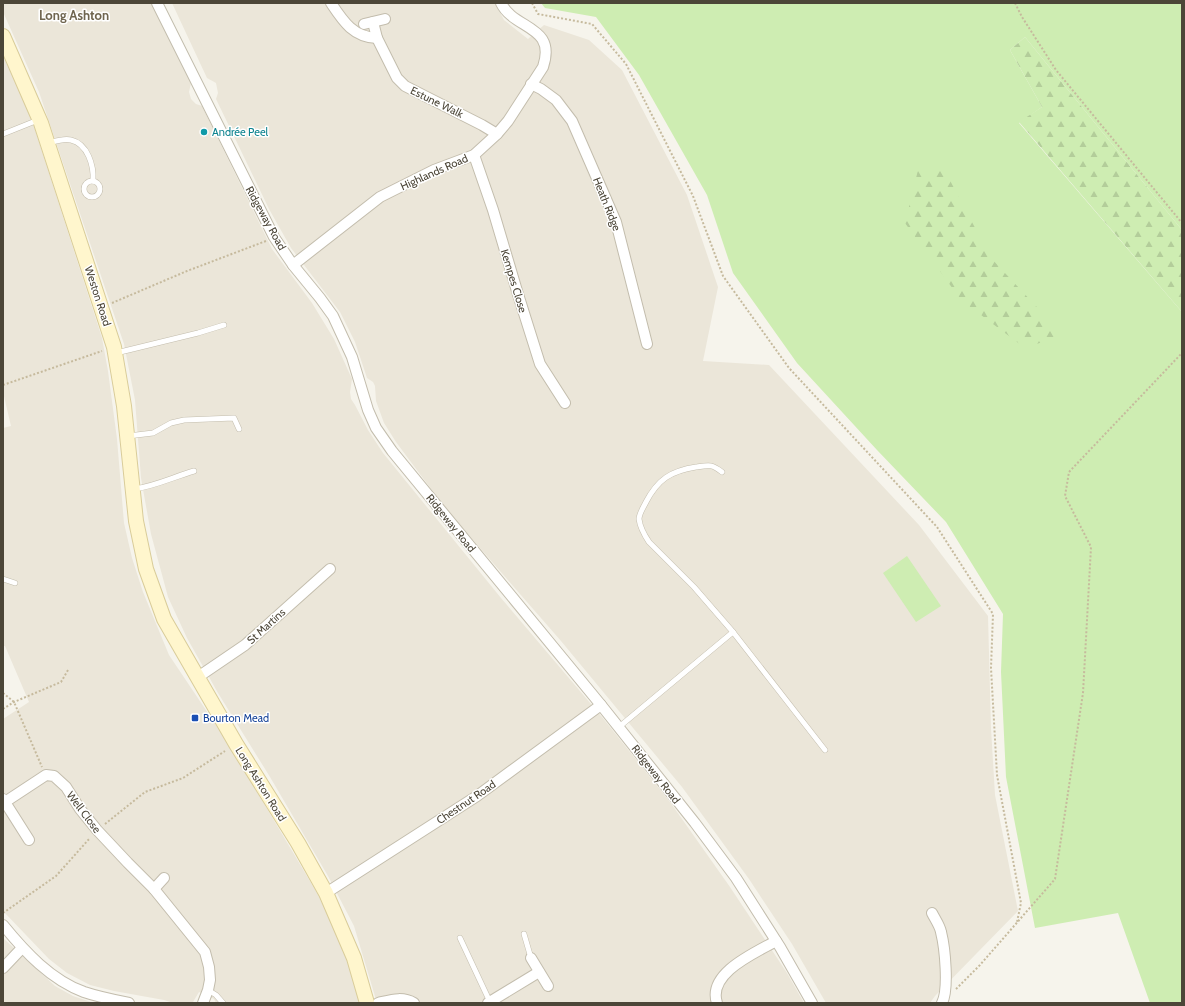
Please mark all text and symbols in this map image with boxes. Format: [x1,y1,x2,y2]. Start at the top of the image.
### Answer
district label: Long Ashton [39,7,109,23]
street label: Estune Walk [408,83,466,121]
place label: Andrée Peel [212,125,269,139]
marker: Andrée Peel [199,127,209,137]
street label: Highlands Road [398,151,470,193]
street label: Heath Ridge [590,175,624,233]
street label: Ridgeway Road [243,184,289,252]
street label: Kempes Close [498,248,530,315]
street label: Weston Road [82,264,114,328]
street label: Ridgeway Road [423,491,479,555]
street label: St Martins [244,605,288,647]
place label: Bourton Mead [203,711,269,725]
marker: Bourton Mead [190,713,200,723]
street label: Ridgeway Road [629,742,683,806]
street label: Long Ashton Road [233,744,289,824]
street label: Chestnut Road [434,777,498,827]
street label: Well Close [64,788,105,836]

